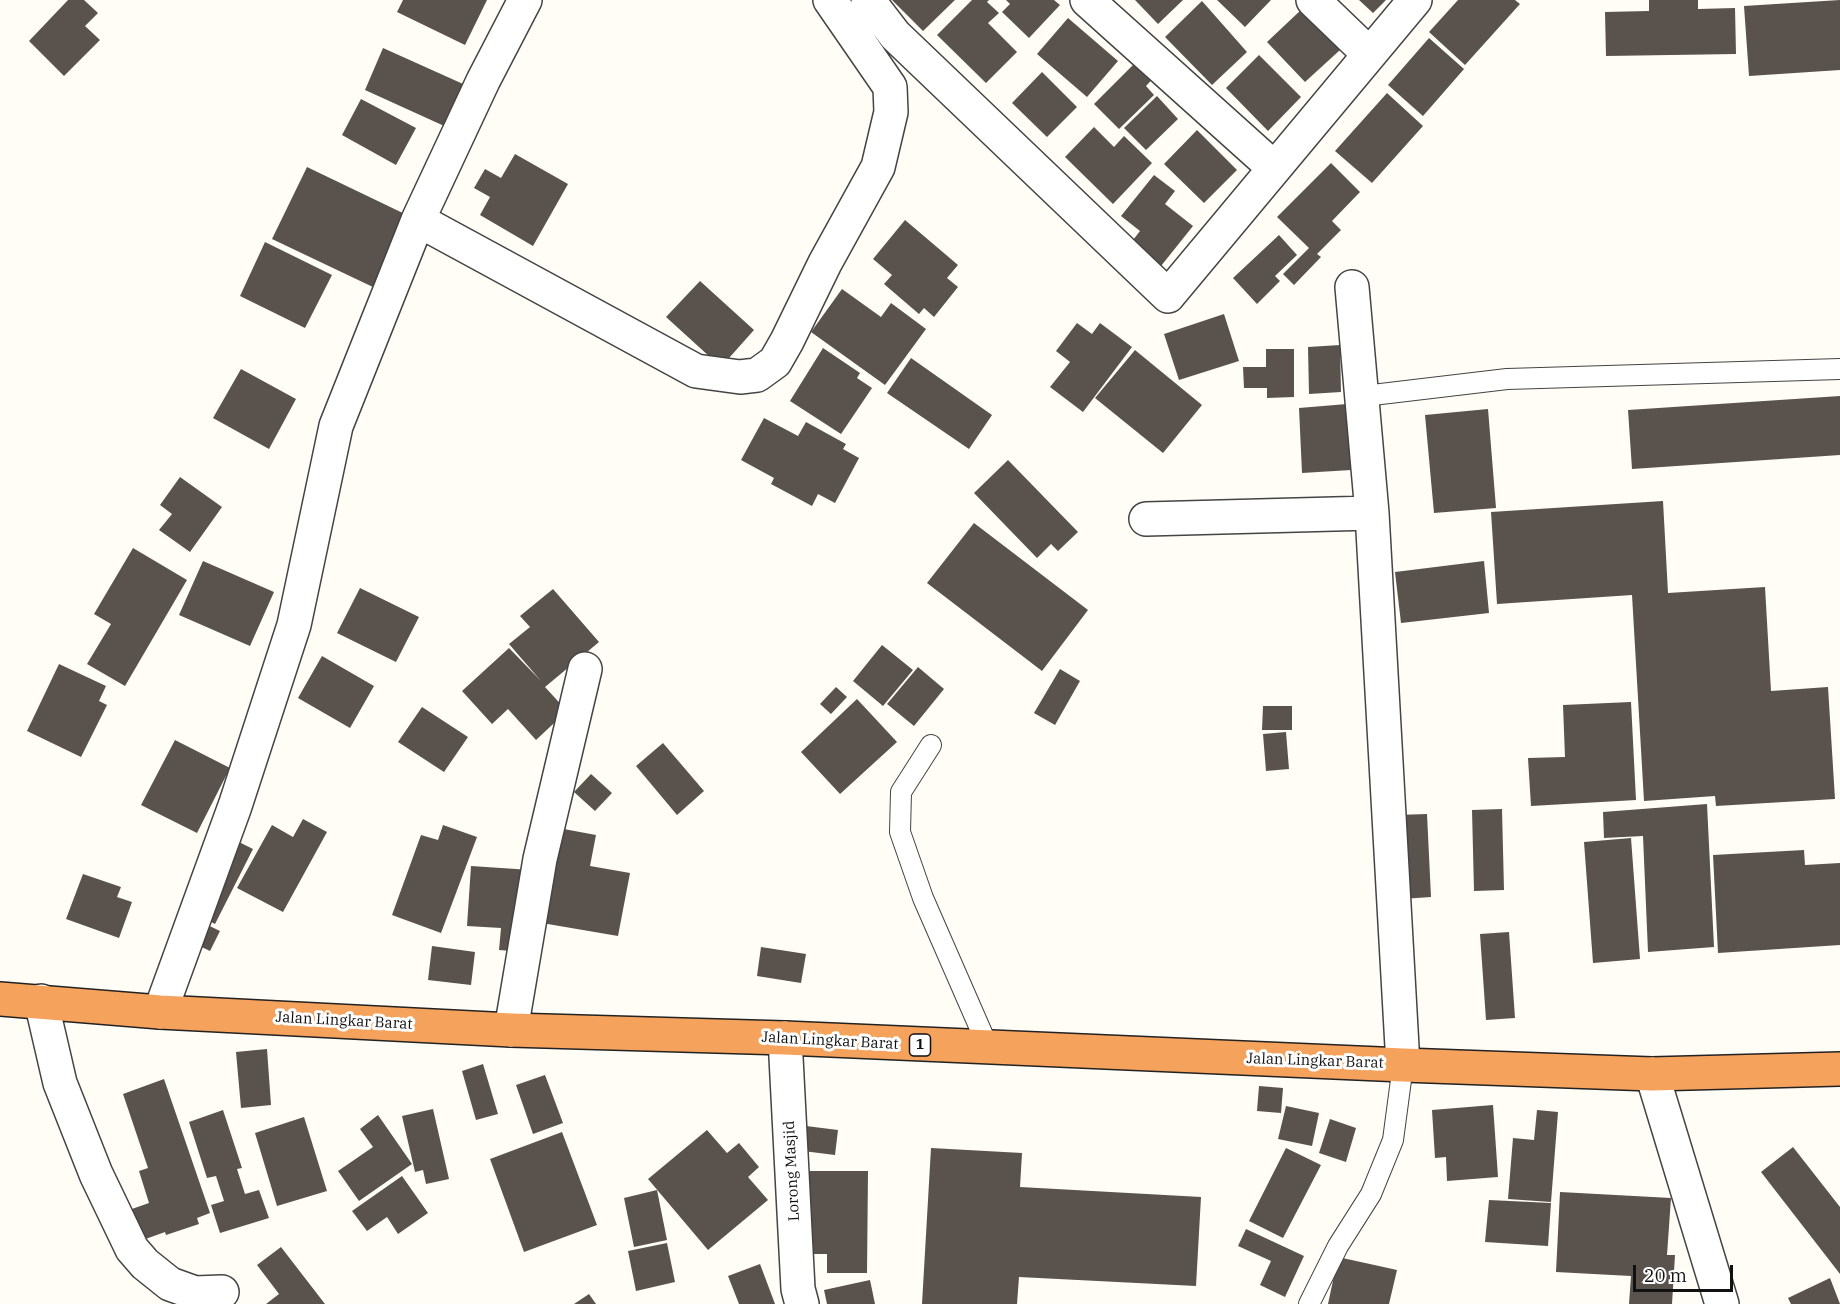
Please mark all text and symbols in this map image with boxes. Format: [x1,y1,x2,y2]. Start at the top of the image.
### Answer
street label: Jalan Lingkar Barat [275,1008,413,1034]
street label: Jalan Lingkar Barat [761,1028,899,1054]
road number: 1 [910,1034,930,1056]
street label: Jalan Lingkar Barat [1246,1050,1384,1072]
street label: Lorong Masjid [780,1120,804,1222]
scale bar [1636,1253,1736,1291]
text: 20 m [1644,1264,1687,1287]

